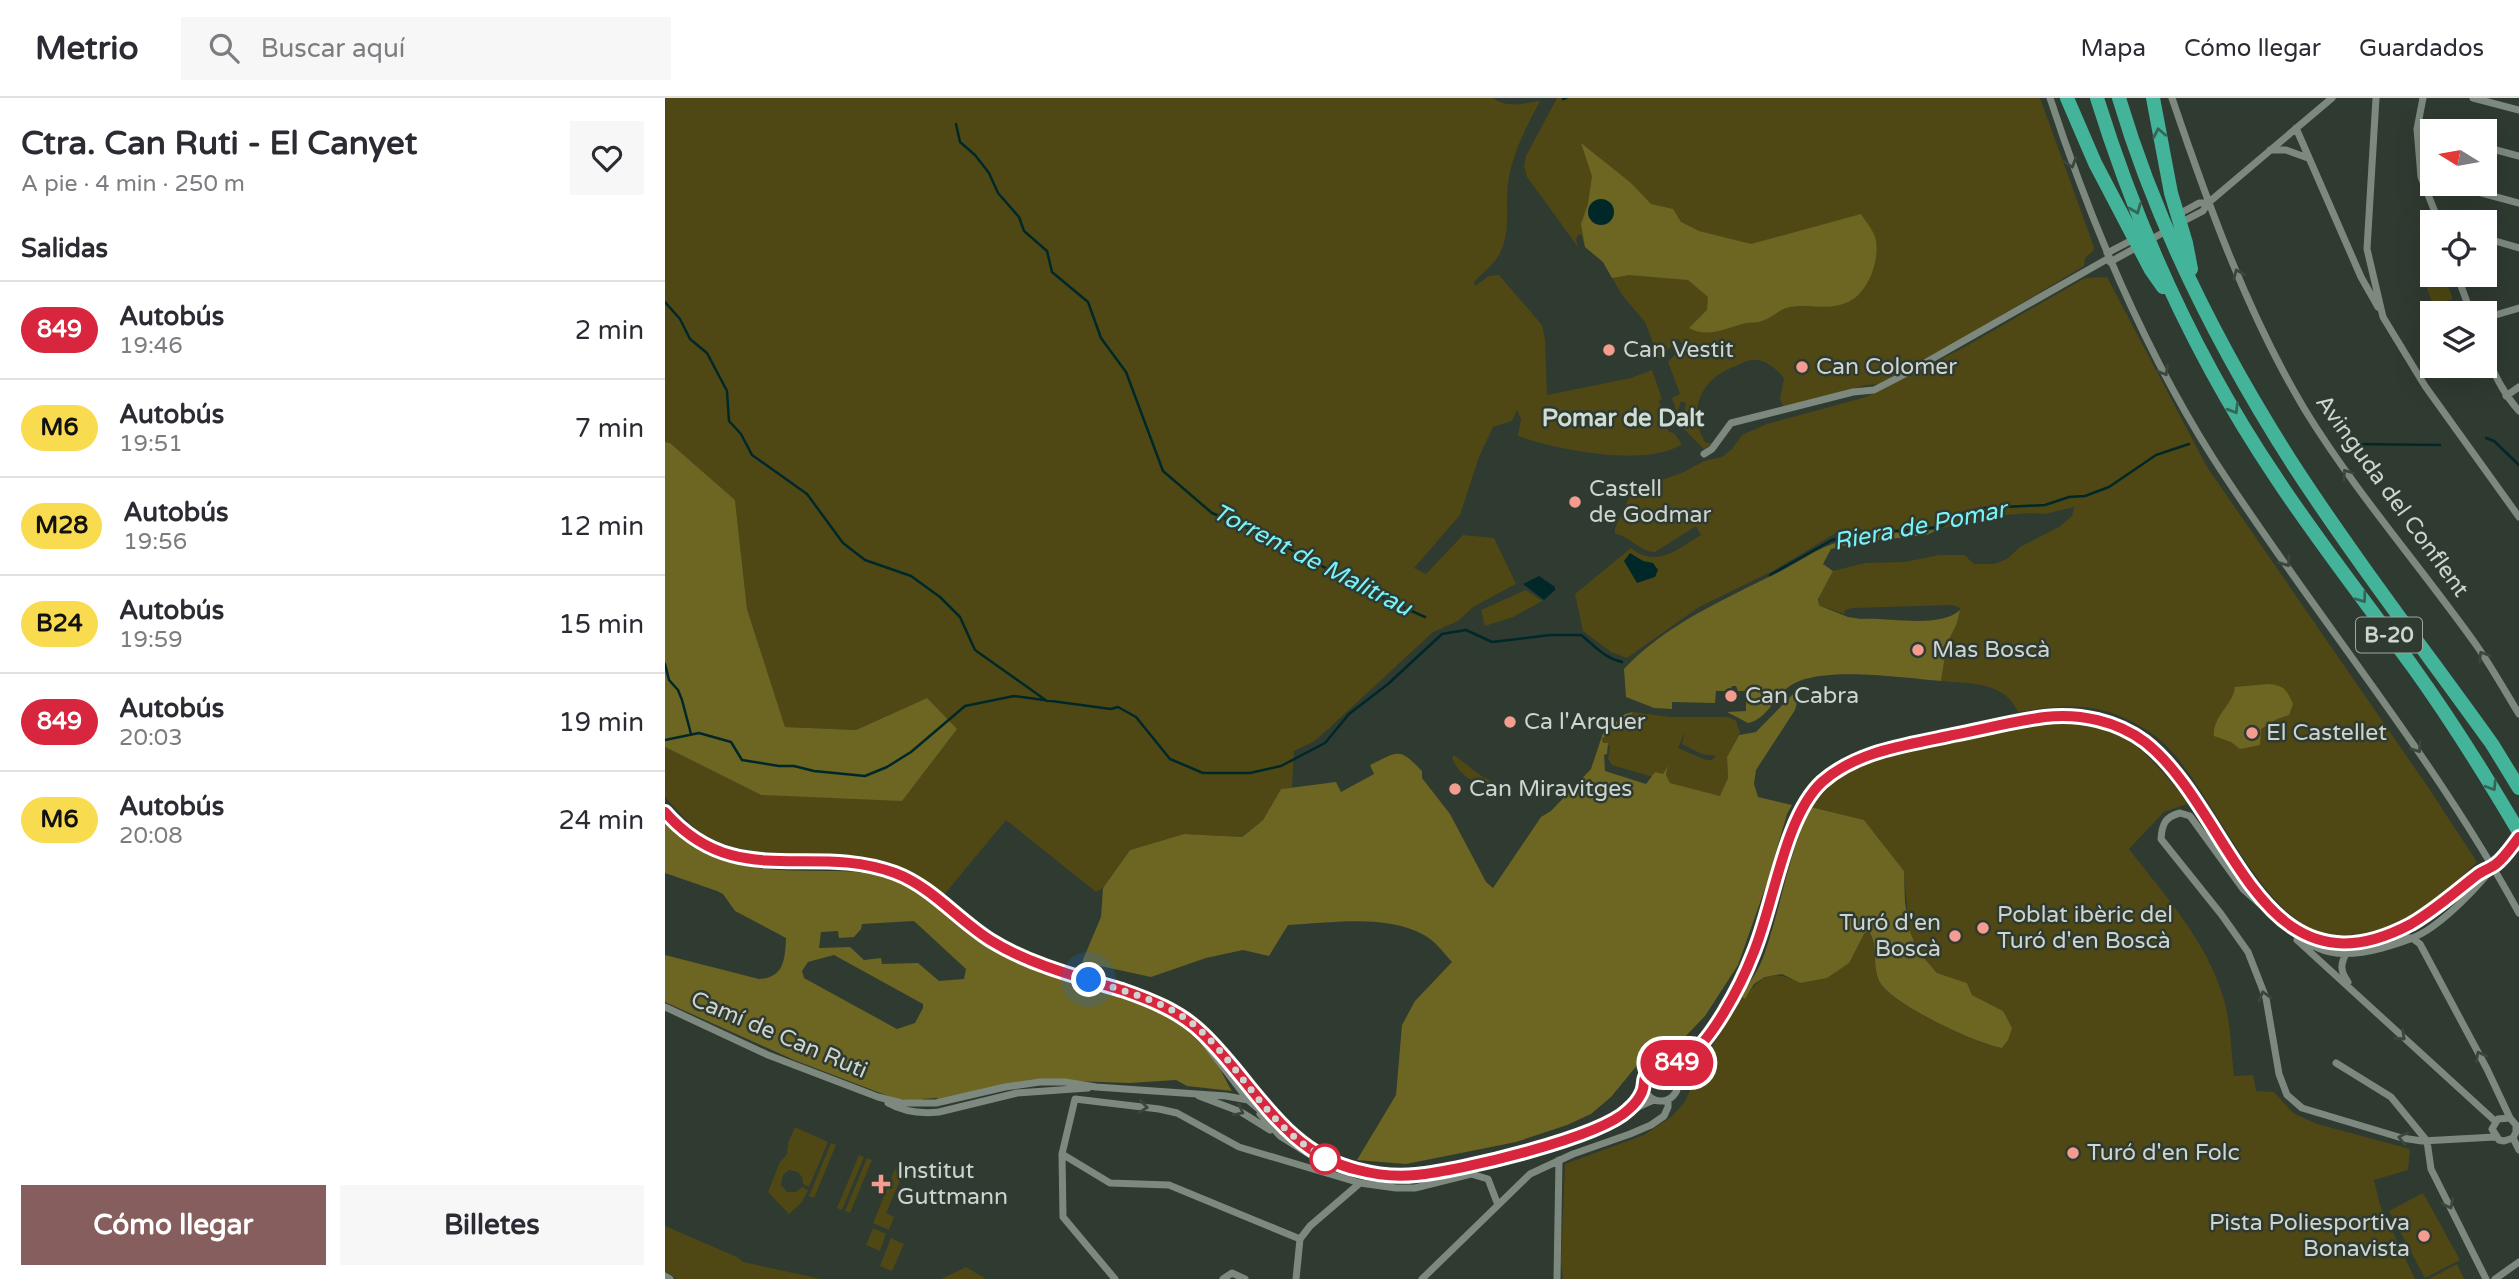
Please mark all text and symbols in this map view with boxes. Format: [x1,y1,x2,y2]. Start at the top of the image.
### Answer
search box [181,17,671,80]
text: Metrio [35,29,139,68]
icon: search [205,29,243,67]
text: Buscar aquí [261,33,405,64]
text: Mapa [2081,34,2146,63]
text: Cómo llegar [2184,34,2321,63]
text: Guardados [2359,34,2484,63]
north arrow [2420,119,2497,196]
map controls [2420,119,2497,378]
button: heart [570,121,644,195]
text: Ctra. Can Ruti - El Canyet [21,124,417,163]
one-way arrow [2153,127,2168,139]
one-way arrow [2063,156,2077,169]
text: A pie · 4 min · 250 m [21,170,245,198]
one-way arrow [2127,202,2141,214]
button: locate [2420,210,2497,287]
text: Salidas [21,233,108,264]
one-way arrow [2233,269,2247,281]
text: Autobús [119,301,224,332]
button: layers [2420,301,2497,378]
text: 849 [37,315,82,344]
text: 2 min [575,315,644,346]
text: 19:46 [119,332,183,360]
place label: Can Vestit [1623,336,1734,364]
marker: Can Vestit [1601,342,1617,358]
place label: Can Colomer [1816,353,1957,381]
marker: Can Colomer [1794,359,1810,375]
one-way arrow [2156,363,2169,376]
street label: Avinguda del Conflent [2309,390,2475,603]
text: Autobús [119,399,224,430]
one-way arrow [2225,402,2238,415]
district label: Pomar de Dalt [1542,404,1705,433]
text: M6 [40,413,79,442]
text: 7 min [575,413,644,444]
text: 19:51 [119,430,183,458]
one-way arrow [2343,469,2355,482]
place label: Castell de Godmar [1589,475,1711,529]
marker: Castell de Godmar [1567,494,1583,510]
water label: Riera de Pomar [1831,494,2012,557]
text: Autobús [123,497,228,528]
water label: Torrent de Malitrau [1208,497,1417,623]
text: M28 [35,511,88,540]
text: 12 min [558,511,644,542]
text: 19:56 [123,528,187,556]
one-way arrow [2278,554,2290,567]
one-way arrow [2354,591,2367,603]
text: Autobús [119,595,224,626]
text: B24 [36,609,83,638]
text: 15 min [558,609,644,640]
road number: B-20 [2356,618,2422,652]
text: 19:59 [119,626,183,654]
place label: Mas Boscà [1932,636,2050,664]
marker: Mas Boscà [1910,642,1926,658]
one-way arrow [2479,651,2492,664]
place label: Can Cabra [1745,682,1859,710]
marker: Can Cabra [1723,688,1739,704]
text: Autobús [119,693,224,724]
text: 849 [37,707,82,736]
text: 19 min [558,707,644,738]
place label: Ca l'Arquer [1524,708,1646,736]
marker: Ca l'Arquer [1502,714,1518,730]
place label: El Castellet [2266,719,2387,747]
text: 20:03 [119,724,183,752]
marker: El Castellet [2244,725,2260,741]
one-way arrow [2409,740,2421,753]
place label: Can Miravitges [1469,775,1632,803]
one-way arrow [2483,778,2496,791]
marker: Can Miravitges [1447,781,1463,797]
text: Autobús [119,791,224,822]
text: M6 [40,805,79,834]
text: 24 min [558,805,644,836]
text: 20:08 [119,822,183,850]
place label: Poblat ibèric del Turó d'en Boscà [1997,901,2173,955]
place label: Turó d'en Boscà [1839,909,1941,963]
marker: Poblat ibèric del Turó d'en Boscà [1975,920,1991,936]
marker: Turó d'en Boscà [1947,928,1963,944]
your location [1071,962,1106,997]
street label: Camí de Can Ruti [687,985,871,1085]
one-way arrow [2257,990,2272,1002]
one-way arrow [2393,1027,2406,1040]
line badge: 849 [1637,1040,1717,1086]
text: 849 [1654,1048,1700,1077]
one-way arrow [2475,1051,2489,1064]
one-way arrow [1137,1099,1149,1114]
one-way arrow [1232,1103,1244,1117]
one-way arrow [2397,1131,2409,1146]
place label: Turó d'en Folc [2087,1139,2240,1167]
unlabelled marker [1310,1144,1340,1174]
marker: Turó d'en Folc [2065,1145,2081,1161]
place label: Institut Guttmann [897,1157,1008,1211]
marker: Institut Guttmann [871,1174,891,1194]
button: Cómo llegar [21,1185,326,1265]
button: Billetes [340,1185,644,1265]
one-way arrow [2440,1197,2454,1209]
place label: Pista Poliesportiva Bonavista [2209,1209,2410,1263]
marker: Pista Poliesportiva Bonavista [2416,1228,2432,1244]

